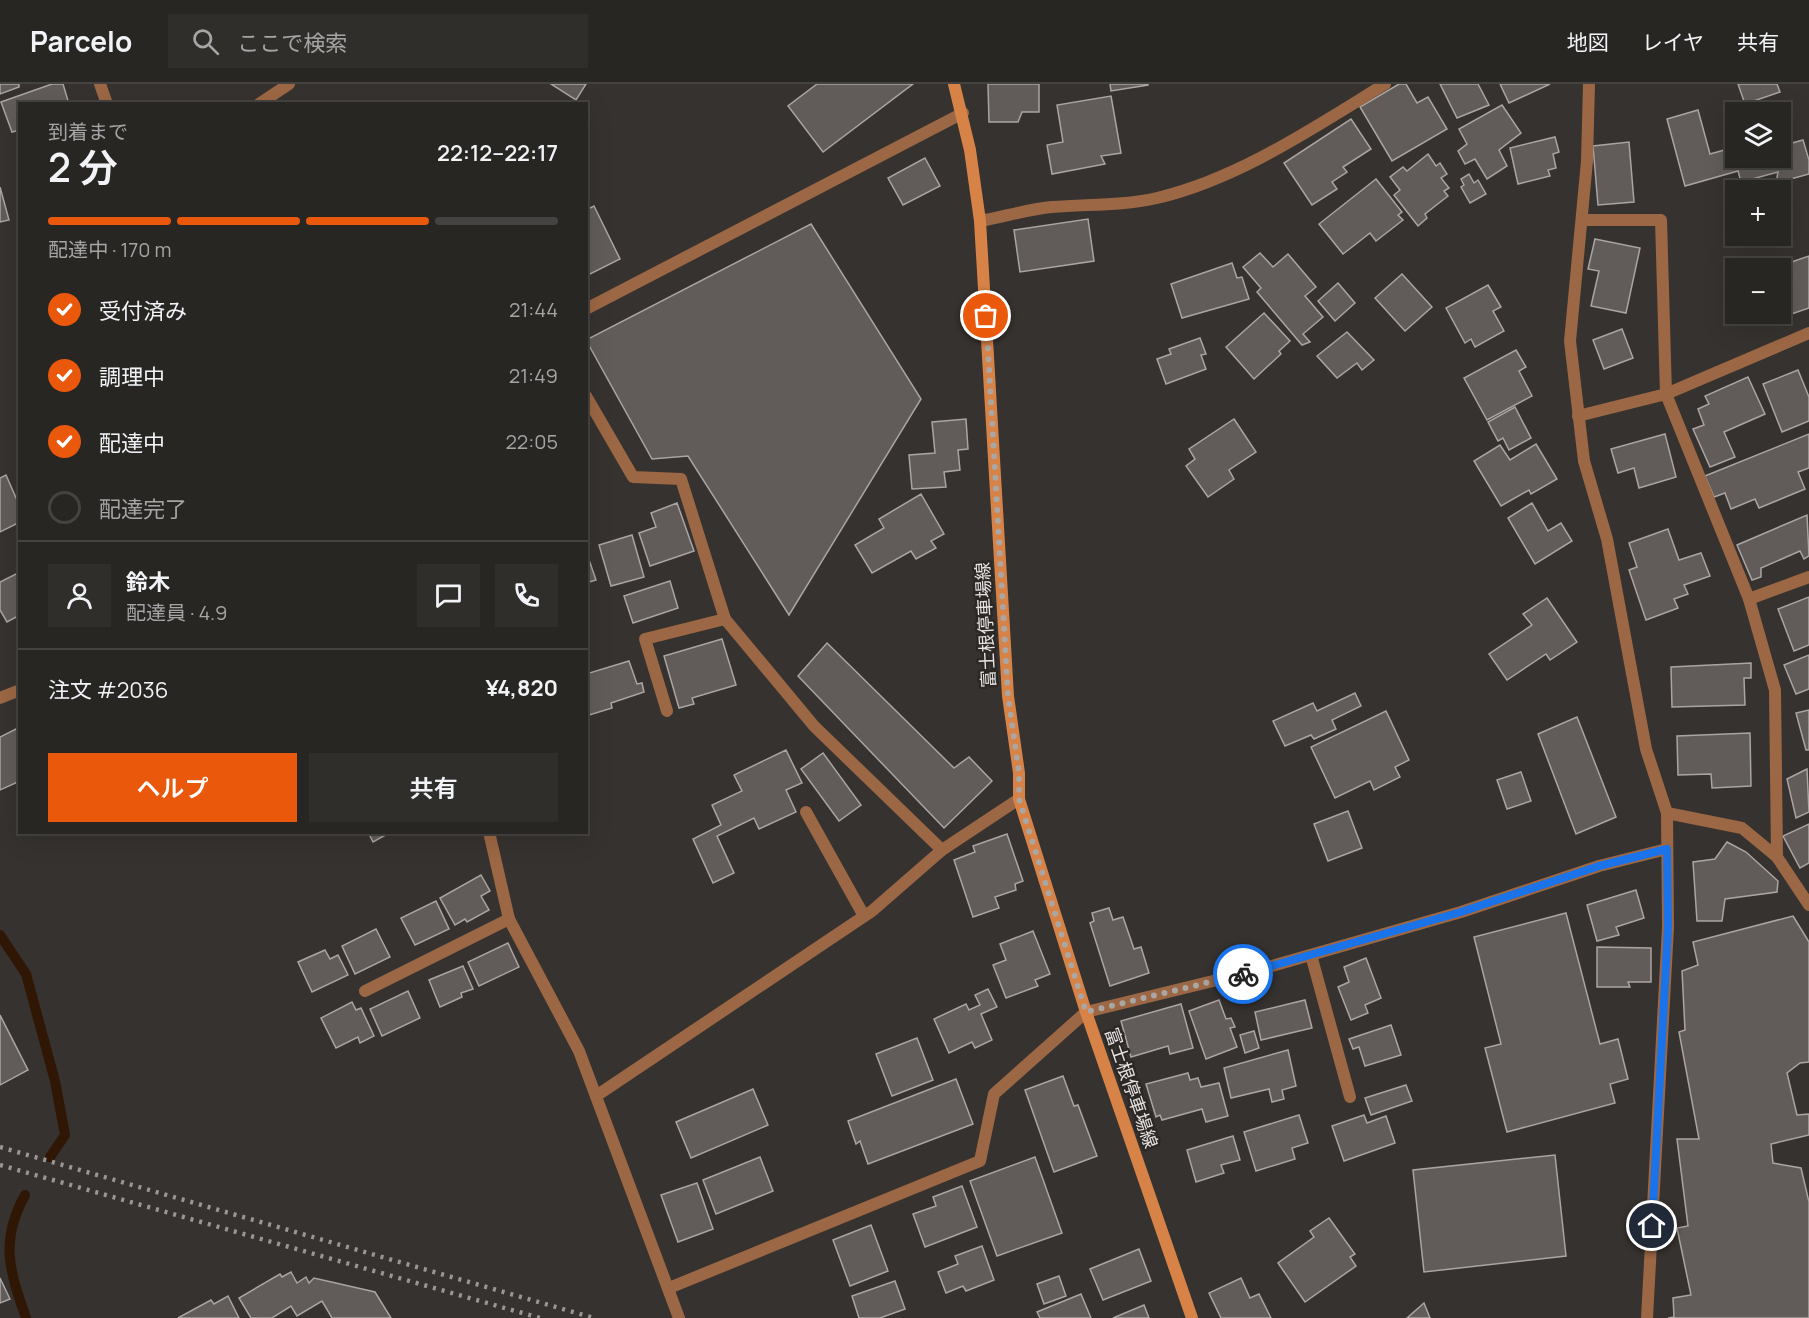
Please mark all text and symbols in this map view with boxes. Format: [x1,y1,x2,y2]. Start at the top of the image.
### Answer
search box [168,14,588,68]
text: Parcelo [30,22,132,60]
icon: search [189,25,222,58]
text: ここで検索 [237,28,347,58]
text: 地図 [1567,28,1609,56]
text: レイヤ [1642,28,1704,56]
text: 共有 [1737,28,1779,56]
map controls [1725,102,1791,324]
button: layers [1725,102,1791,168]
text: 到着まで [48,118,128,145]
text: 22:12–22:17 [437,138,558,168]
text: 2 分 [48,140,118,194]
button: + [1725,180,1791,246]
text: 配達中 · 170 m [48,236,172,263]
button: − [1725,258,1791,324]
pin [960,290,1011,341]
icon: check [48,293,81,326]
text: 受付済み [99,296,187,326]
text: 21:44 [509,296,558,323]
icon: bag [969,299,1002,332]
icon: check [48,359,81,392]
text: 調理中 [99,362,165,392]
text: 21:49 [509,362,558,389]
icon: check [48,425,81,458]
text: 配達中 [99,428,165,458]
text: 22:05 [505,428,558,455]
text: 配達完了 [99,494,187,524]
street label: 富士根停車場線 [970,562,1000,689]
button: person [48,564,111,627]
button: chat [417,564,480,627]
button: phone [495,564,558,627]
text: 鈴木 [126,567,170,597]
text: 配達員 · 4.9 [126,599,227,626]
text: ¥4,820 [485,673,558,703]
text: 注文 #2036 [48,675,168,705]
button: ヘルプ [48,753,297,822]
button: 共有 [309,753,558,822]
courier [1213,944,1273,1004]
icon: bike [1227,958,1260,991]
street label: 富士根停車場線 [1100,1024,1164,1151]
pin [1626,1200,1677,1251]
icon: home [1635,1209,1668,1242]

